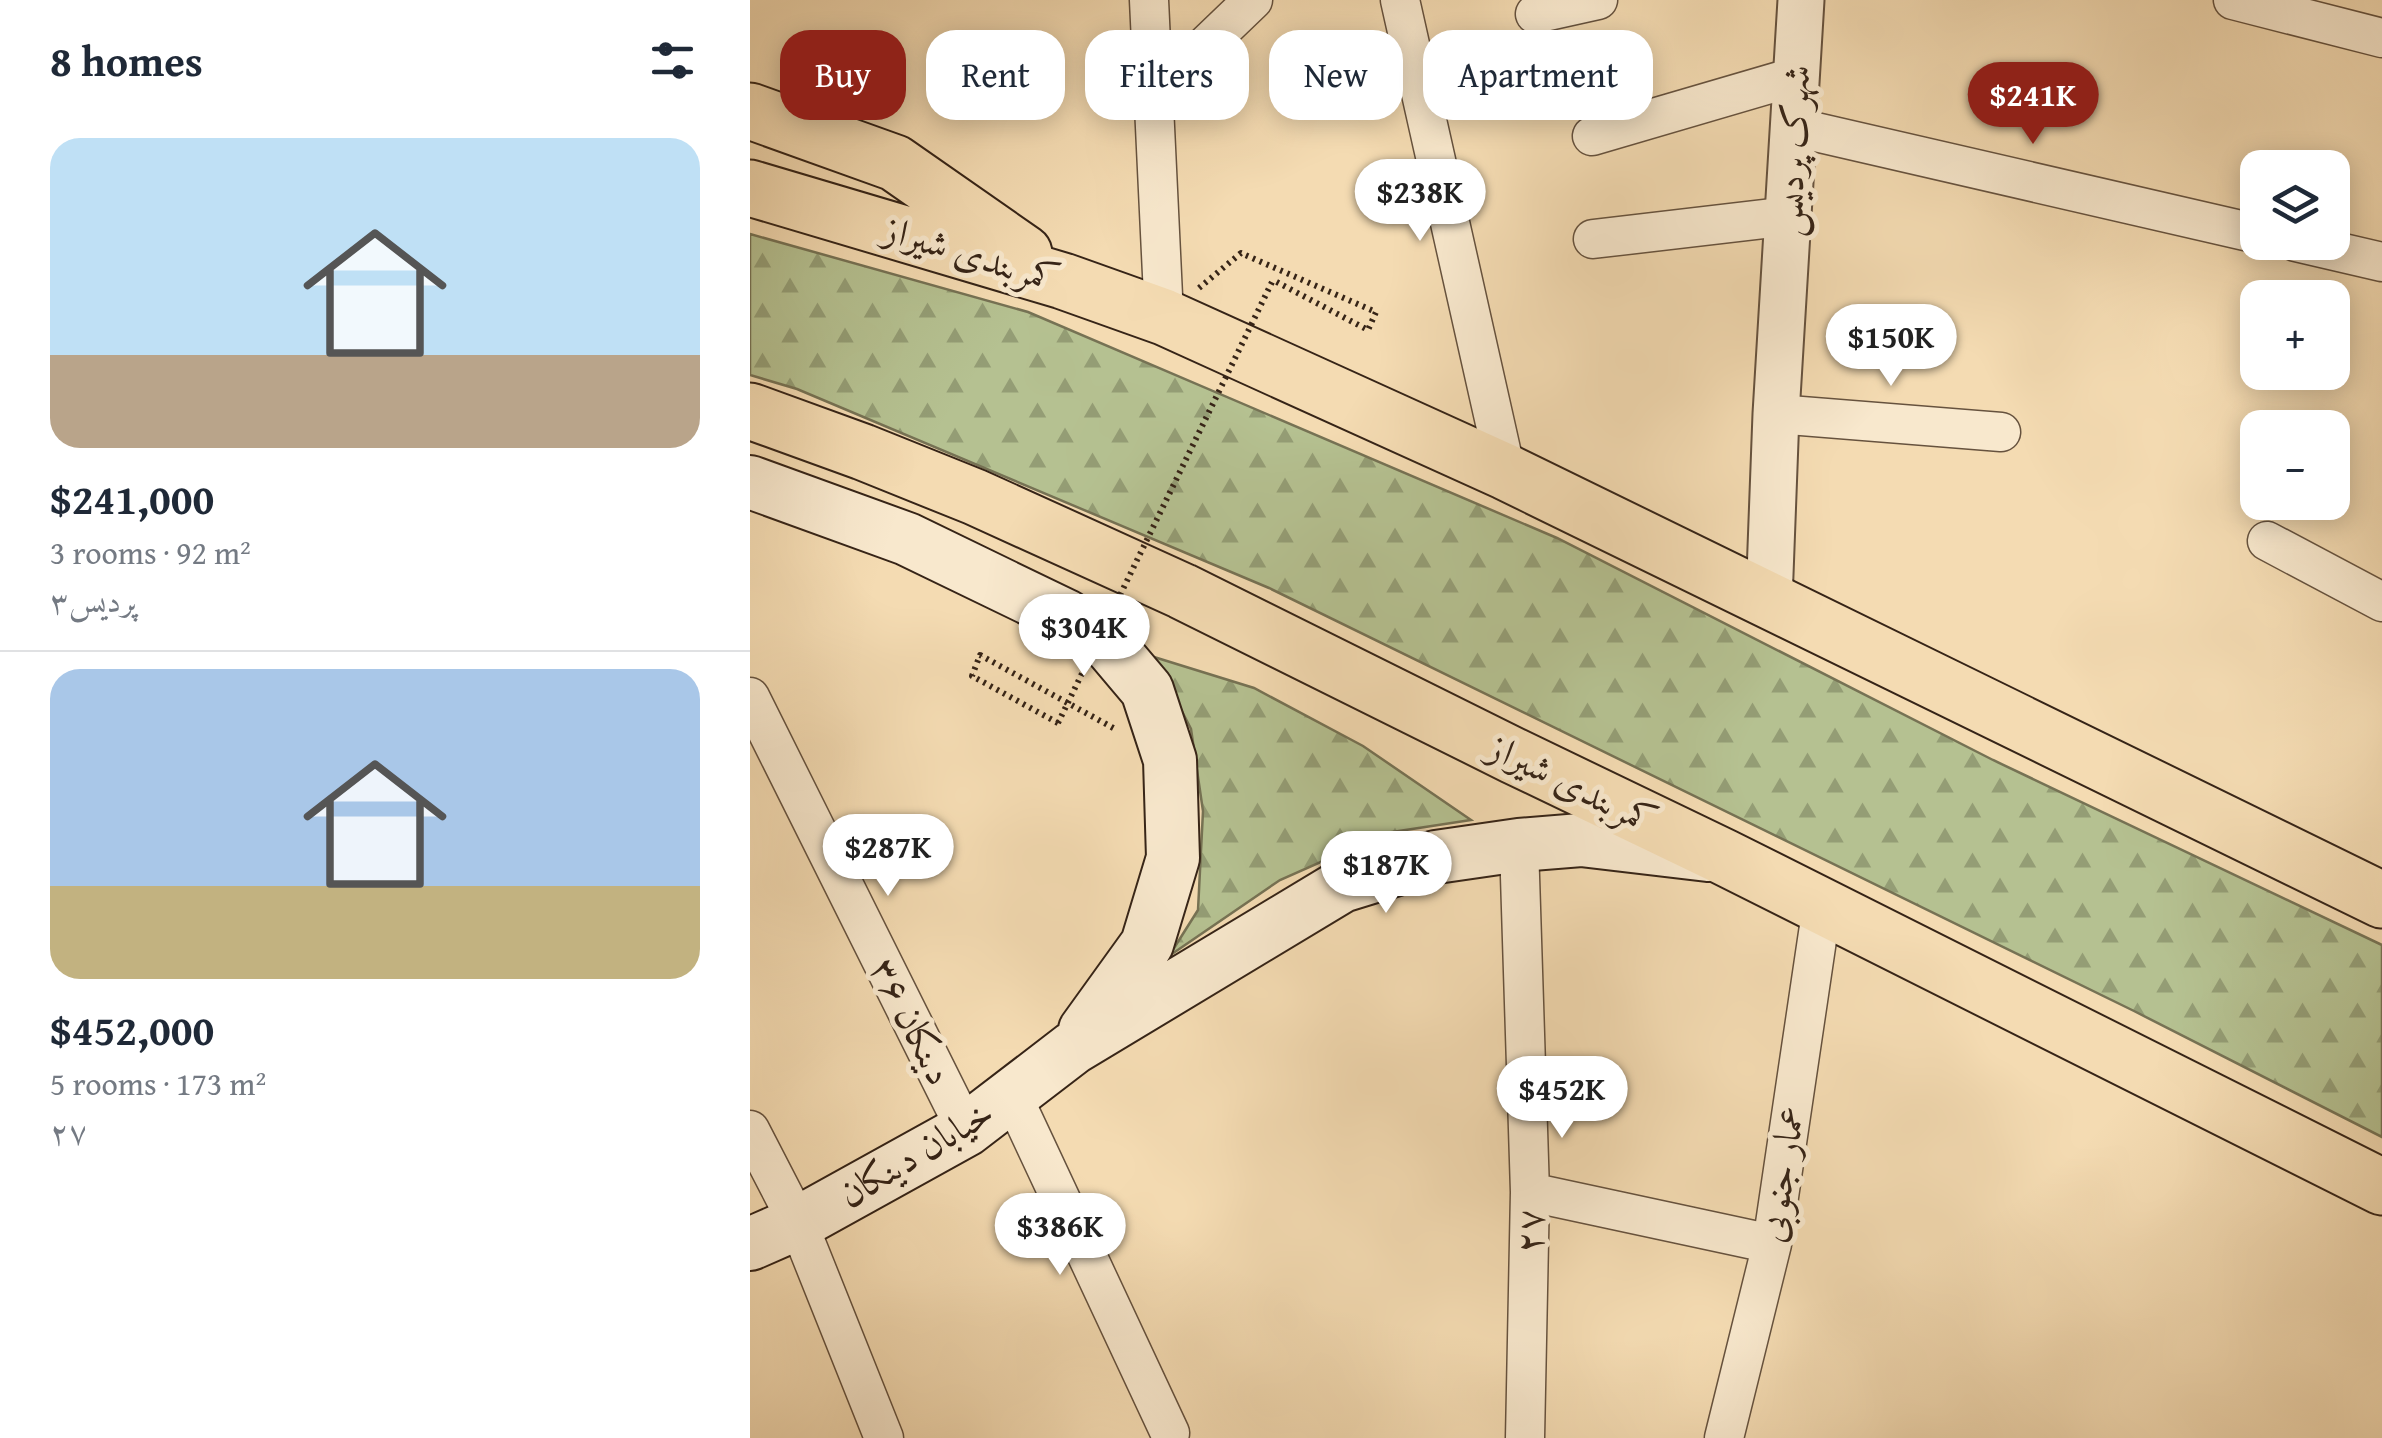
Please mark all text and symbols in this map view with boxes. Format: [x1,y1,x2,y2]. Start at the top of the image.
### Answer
text: 8 homes [50,30,203,91]
chip: Buy [780,30,906,120]
chip: Rent [926,30,1065,120]
chip: Filters [1085,30,1249,120]
chip: New [1269,30,1403,120]
chip: Apartment [1423,30,1653,120]
icon: filters [645,33,700,88]
pin: $241K [1963,62,2103,147]
street label: شهرک پردیس [1759,64,1823,238]
text: $241K [1990,71,2076,118]
map controls [2240,150,2350,520]
button: layers [2240,150,2350,260]
pin: $238K [1350,159,1490,244]
text: $238K [1377,168,1463,215]
street label: کمربندی شیراز [873,199,1067,306]
icon: home [285,203,465,383]
button: + [2240,280,2350,390]
pin: $150K [1821,304,1961,389]
text: $150K [1848,313,1934,360]
button: − [2240,410,2350,520]
text: $241,000 [50,468,214,529]
text: 3 rooms · 92 m² [50,529,251,576]
text: پردیس۳ [50,577,136,624]
pin: $304K [1014,594,1154,679]
text: $304K [1041,603,1127,650]
street label: کمربندی شیراز [1476,716,1667,848]
icon: home [285,734,465,914]
pin: $287K [818,814,958,899]
text: $287K [845,823,931,870]
pin: $187K [1316,831,1456,916]
text: $187K [1343,840,1429,887]
street label: ۳۶ دینکان [857,947,969,1094]
text: $452,000 [50,999,214,1060]
pin: $452K [1492,1056,1632,1141]
text: 5 rooms · 173 m² [50,1060,266,1107]
text: $452K [1519,1065,1605,1112]
street label: خیابان دینکان [827,1084,1004,1221]
street label: عمار جنوبی [1742,1102,1818,1246]
text: ۲۷ [50,1108,87,1155]
pin: $386K [990,1193,1130,1278]
text: $386K [1017,1202,1103,1249]
street label: ۲۷ [1500,1208,1556,1254]

